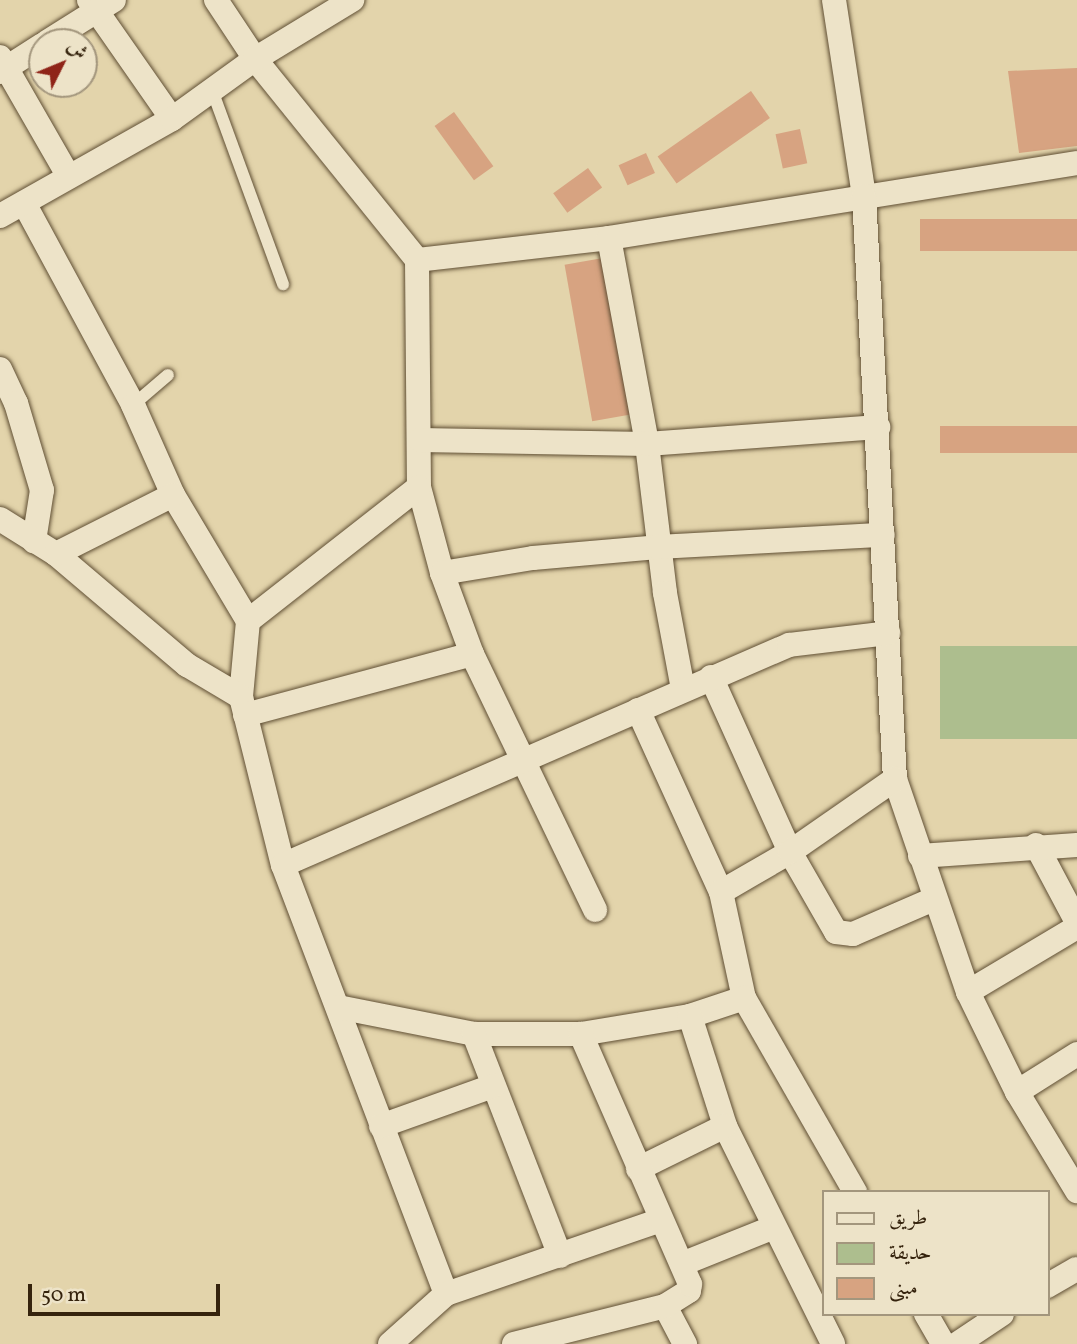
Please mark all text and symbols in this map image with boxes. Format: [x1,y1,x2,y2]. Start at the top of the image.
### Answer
north arrow [28,28,98,98]
text: ش [61,34,93,66]
legend [822,1190,1049,1316]
text: طريق [889,1204,927,1233]
text: حديقة [889,1239,932,1268]
scale bar [32,1270,224,1314]
text: مبنى [889,1274,918,1303]
text: 50 m [41,1281,86,1310]

